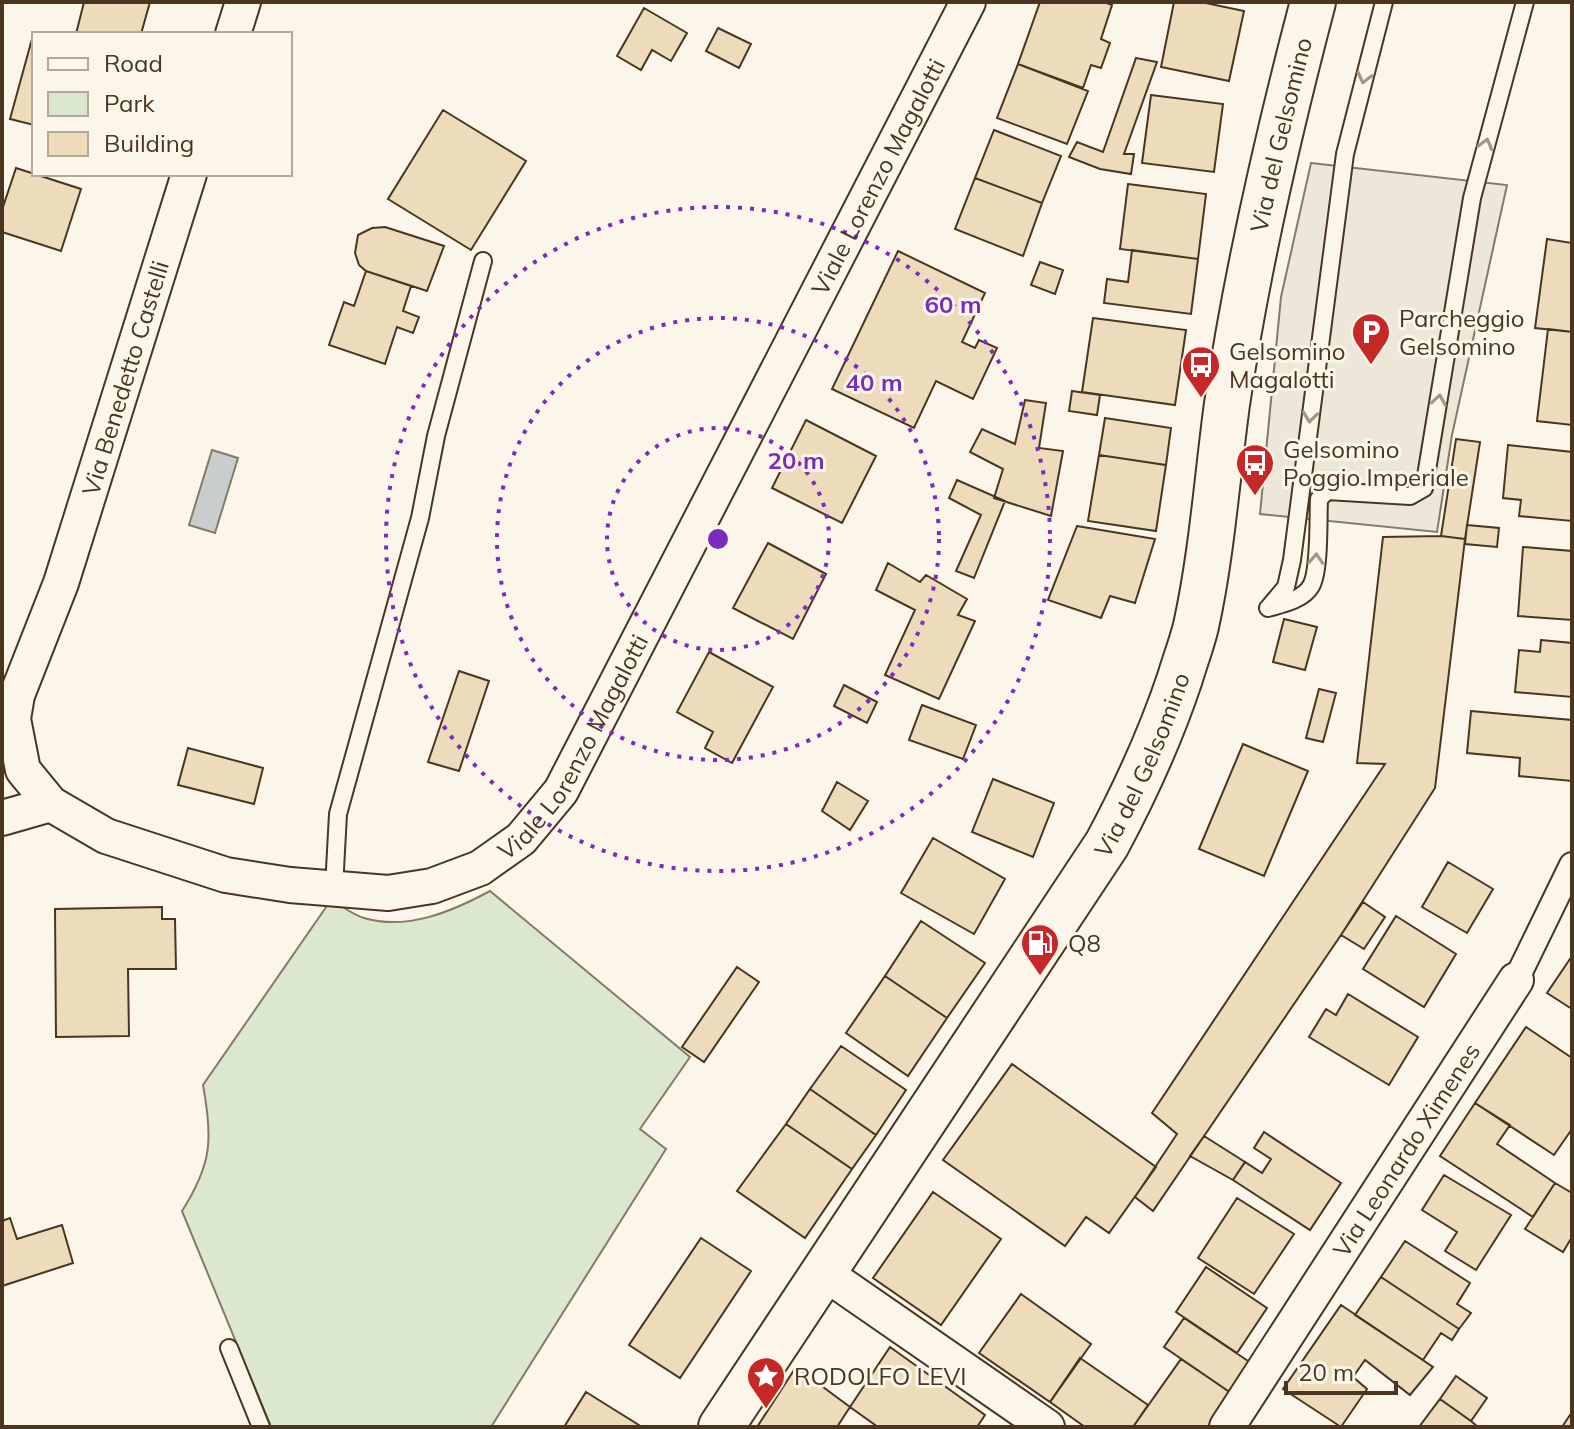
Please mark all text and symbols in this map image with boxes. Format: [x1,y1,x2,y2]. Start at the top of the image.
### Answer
legend [32,32,292,176]
street label: Via del Gelsomino [1243,34,1318,235]
text: Road [104,48,163,78]
street label: Viale Lorenzo Magalotti [805,53,951,300]
one-way arrow [1357,70,1374,84]
text: Park [104,88,155,118]
text: Building [104,128,194,158]
one-way arrow [1477,138,1493,152]
street label: Via Benedetto Castelli [75,257,175,499]
text: 60 m [925,289,981,319]
place label: Parcheggio Gelsomino [1399,303,1524,361]
parking icon: Parcheggio Gelsomino [1350,311,1392,366]
place label: Gelsomino Magalotti [1229,336,1345,394]
bus stop icon: Gelsomino Magalotti [1180,344,1222,399]
text: 40 m [846,367,902,397]
one-way arrow [1430,393,1447,407]
one-way arrow [1302,411,1319,424]
place label: Gelsomino Poggio Imperiale [1283,434,1469,492]
bus stop icon: Gelsomino Poggio Imperiale [1234,442,1276,497]
text: 20 m [768,445,824,475]
centre of rings [704,525,732,553]
one-way arrow [1307,552,1324,565]
street label: Viale Lorenzo Magalotti [492,629,654,866]
street label: Via del Gelsomino [1087,669,1196,863]
fuel station icon: Q8 [1019,922,1061,977]
place label: Q8 [1068,928,1101,958]
street label: Via Leonardo Ximenes [1326,1037,1486,1263]
scale bar [1286,1345,1396,1395]
place icon: RODOLFO LEVI [745,1355,787,1410]
text: 20 m [1298,1357,1354,1387]
place label: RODOLFO LEVI [794,1361,966,1391]

